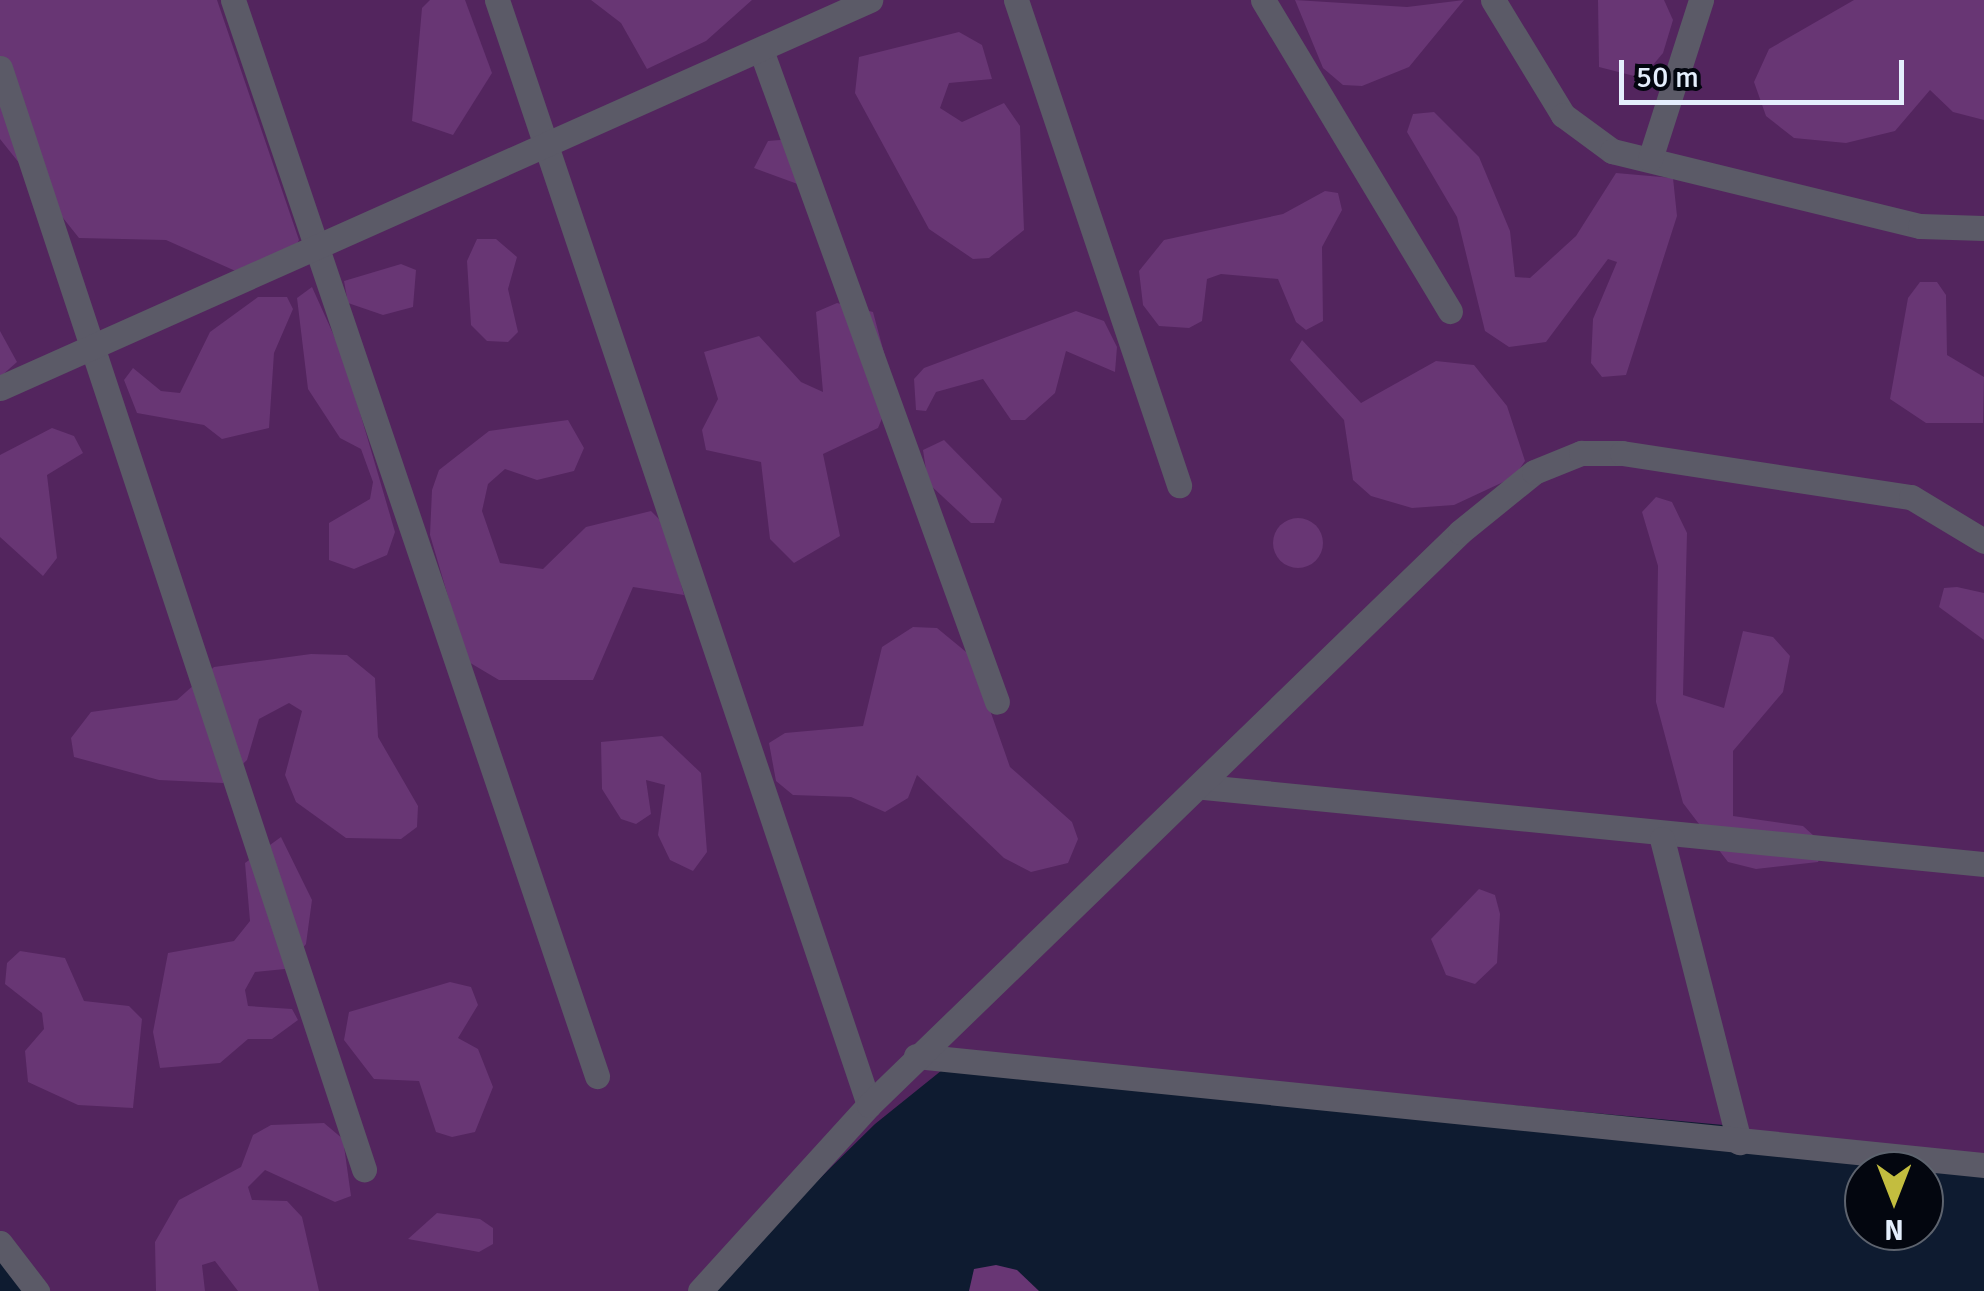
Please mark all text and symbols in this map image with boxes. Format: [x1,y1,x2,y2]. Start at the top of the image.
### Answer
scale bar [1624,40,1909,102]
text: 50 m [1636,59,1699,96]
north arrow [1844,1151,1944,1251]
text: N [1884,1212,1904,1246]

